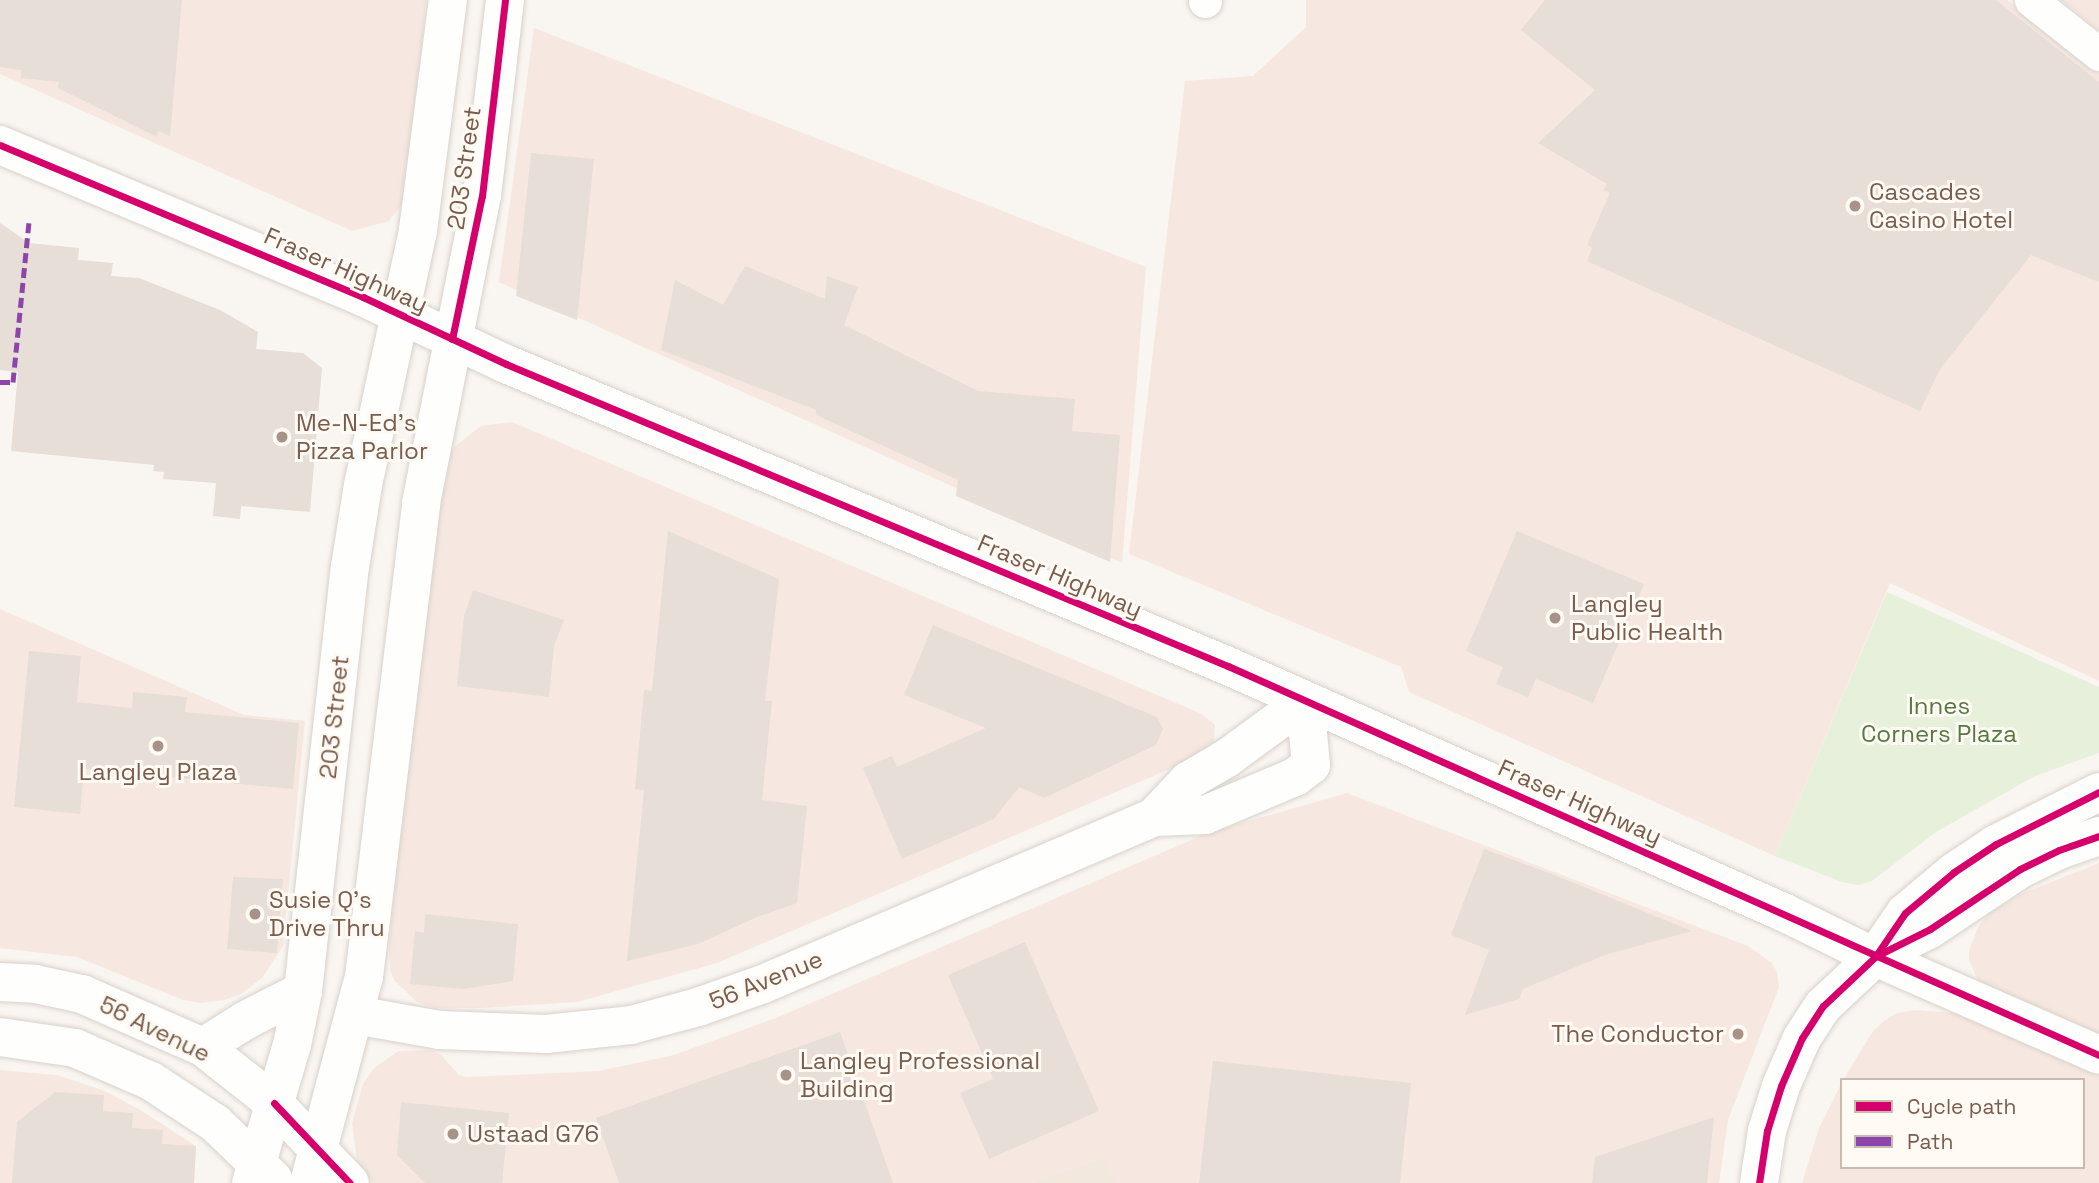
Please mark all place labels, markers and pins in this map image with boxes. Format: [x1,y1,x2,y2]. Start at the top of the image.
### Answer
place label: Cascades Casino Hotel [1869,178,2013,234]
marker: Cascades Casino Hotel [1847,198,1863,214]
place label: Me-N-Ed's Pizza Parlor [296,409,428,465]
marker: Me-N-Ed's Pizza Parlor [274,429,290,445]
place label: Langley Public Health [1571,590,1723,646]
marker: Langley Public Health [1545,608,1565,628]
marker: Langley Plaza [150,738,166,754]
place label: Langley Plaza [79,758,237,786]
place label: Susie Q's Drive Thru [269,886,385,942]
marker: Susie Q's Drive Thru [247,906,263,922]
place label: The Conductor [1551,1020,1724,1048]
marker: The Conductor [1730,1026,1746,1042]
place label: Langley Professional Building [800,1047,1040,1103]
marker: Langley Professional Building [778,1067,794,1083]
place label: Ustaad G76 [467,1120,599,1148]
marker: Ustaad G76 [445,1126,461,1142]

